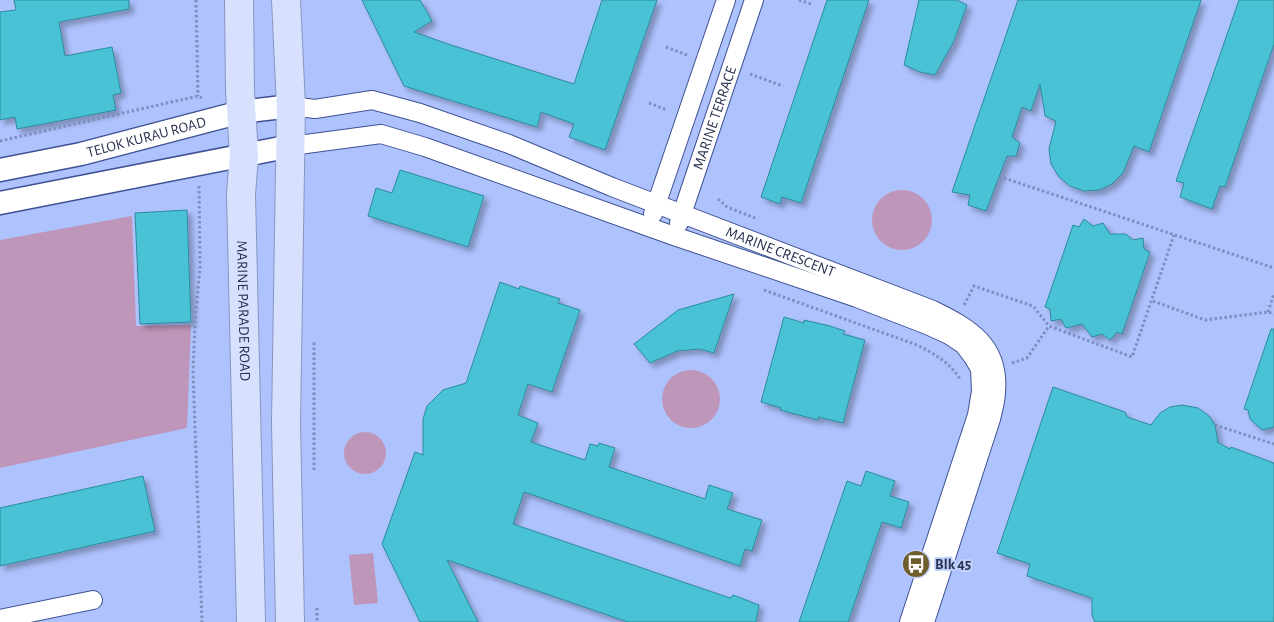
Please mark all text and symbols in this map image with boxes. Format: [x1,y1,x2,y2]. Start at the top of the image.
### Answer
street label: MARINE TERRACE [690,64,739,171]
street label: TELOK KURAU ROAD [85,114,208,160]
street label: MARINE CRESCENT [724,224,838,280]
street label: MARINE PARADE ROAD [235,240,253,382]
bus stop icon: Blk 45 [901,549,931,579]
place label: Blk 45 [935,557,971,572]

